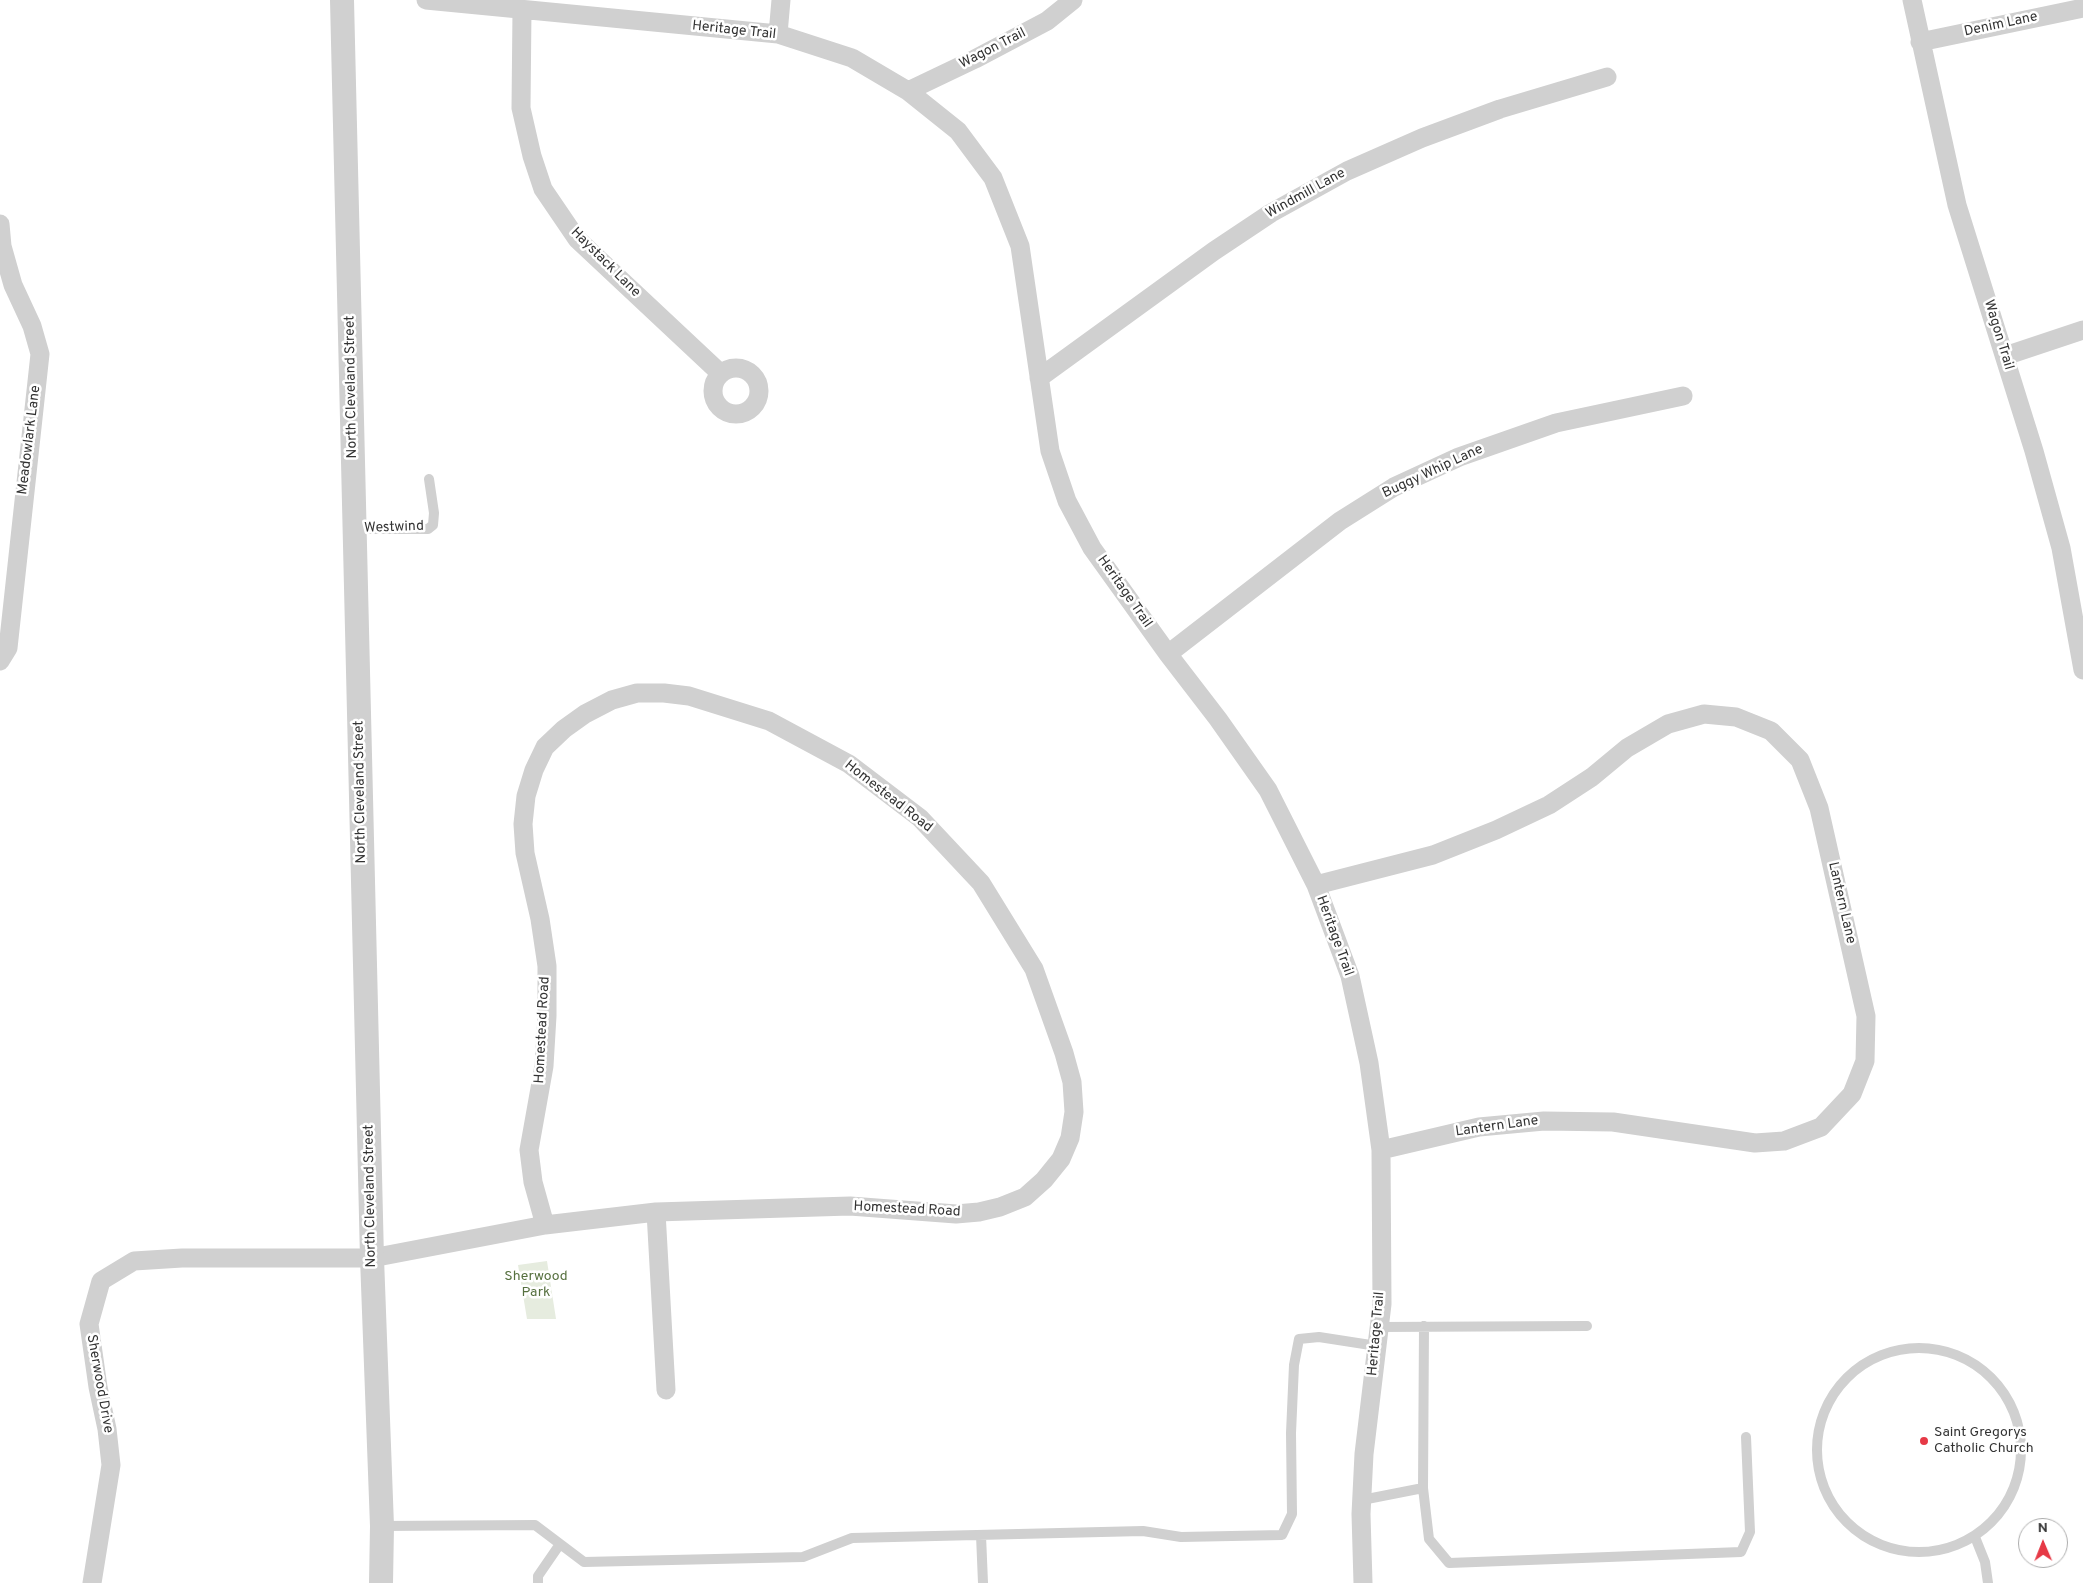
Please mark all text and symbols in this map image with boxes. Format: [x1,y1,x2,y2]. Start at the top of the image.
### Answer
street label: Denim Lane [1963,9,2039,41]
street label: Heritage Trail [691,18,777,44]
street label: Wagon Trail [957,25,1029,73]
street label: Windmill Lane [1263,165,1349,223]
street label: Haystack Lane [567,225,643,301]
street label: Wagon Trail [1979,298,2017,372]
street label: North Cleveland Street [342,315,362,459]
street label: Meadowlark Lane [15,384,45,496]
street label: Buggy Whip Lane [1380,441,1486,503]
street label: Westwind [364,519,424,537]
street label: Heritage Trail [1093,553,1155,631]
street label: North Cleveland Street [351,720,371,864]
street label: Homestead Road [841,757,935,837]
street label: Lantern Lane [1823,860,1859,946]
street label: Heritage Trail [1312,893,1356,979]
street label: Homestead Road [532,976,554,1084]
street label: Lantern Lane [1455,1113,1539,1141]
street label: North Cleveland Street [361,1124,381,1268]
street label: Homestead Road [853,1199,961,1221]
park label: Sherwood Park [504,1269,568,1302]
street label: Heritage Trail [1365,1291,1389,1377]
street label: Sherwood Drive [82,1333,116,1435]
place label: Saint Gregorys Catholic Church [1934,1425,2034,1458]
marker: Saint Gregorys Catholic Church [1918,1435,1930,1447]
north arrow [2018,1518,2068,1568]
text: N [2038,1520,2048,1537]

